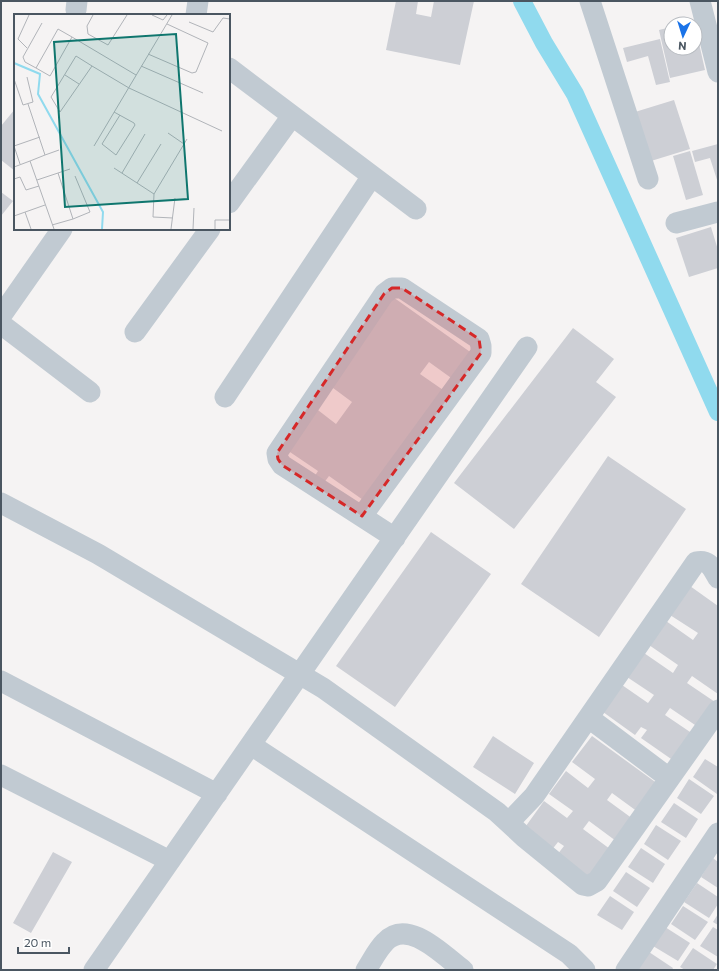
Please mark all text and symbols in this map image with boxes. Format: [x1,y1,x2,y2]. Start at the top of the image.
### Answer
inset map [14,14,230,230]
north arrow [663,16,703,56]
text: N [678,40,687,53]
scale bar [18,929,69,955]
text: 20 m [24,935,51,949]

